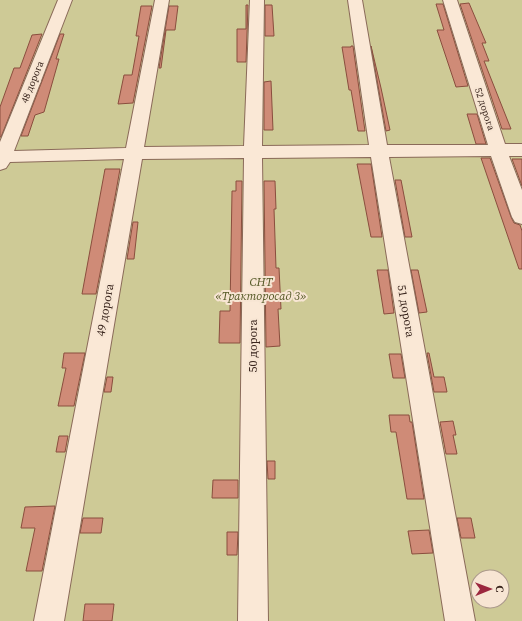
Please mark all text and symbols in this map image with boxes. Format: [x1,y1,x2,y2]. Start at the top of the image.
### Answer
street label: 48 дорога [18,58,47,105]
street label: 52 дорога [472,86,498,133]
park label: СНТ «Тракторосад 3» [215,274,307,304]
street label: 49 дорога [93,282,118,338]
street label: 51 дорога [394,283,419,339]
street label: 50 дорога [245,319,261,373]
north arrow [470,569,510,609]
text: С [492,585,507,593]

